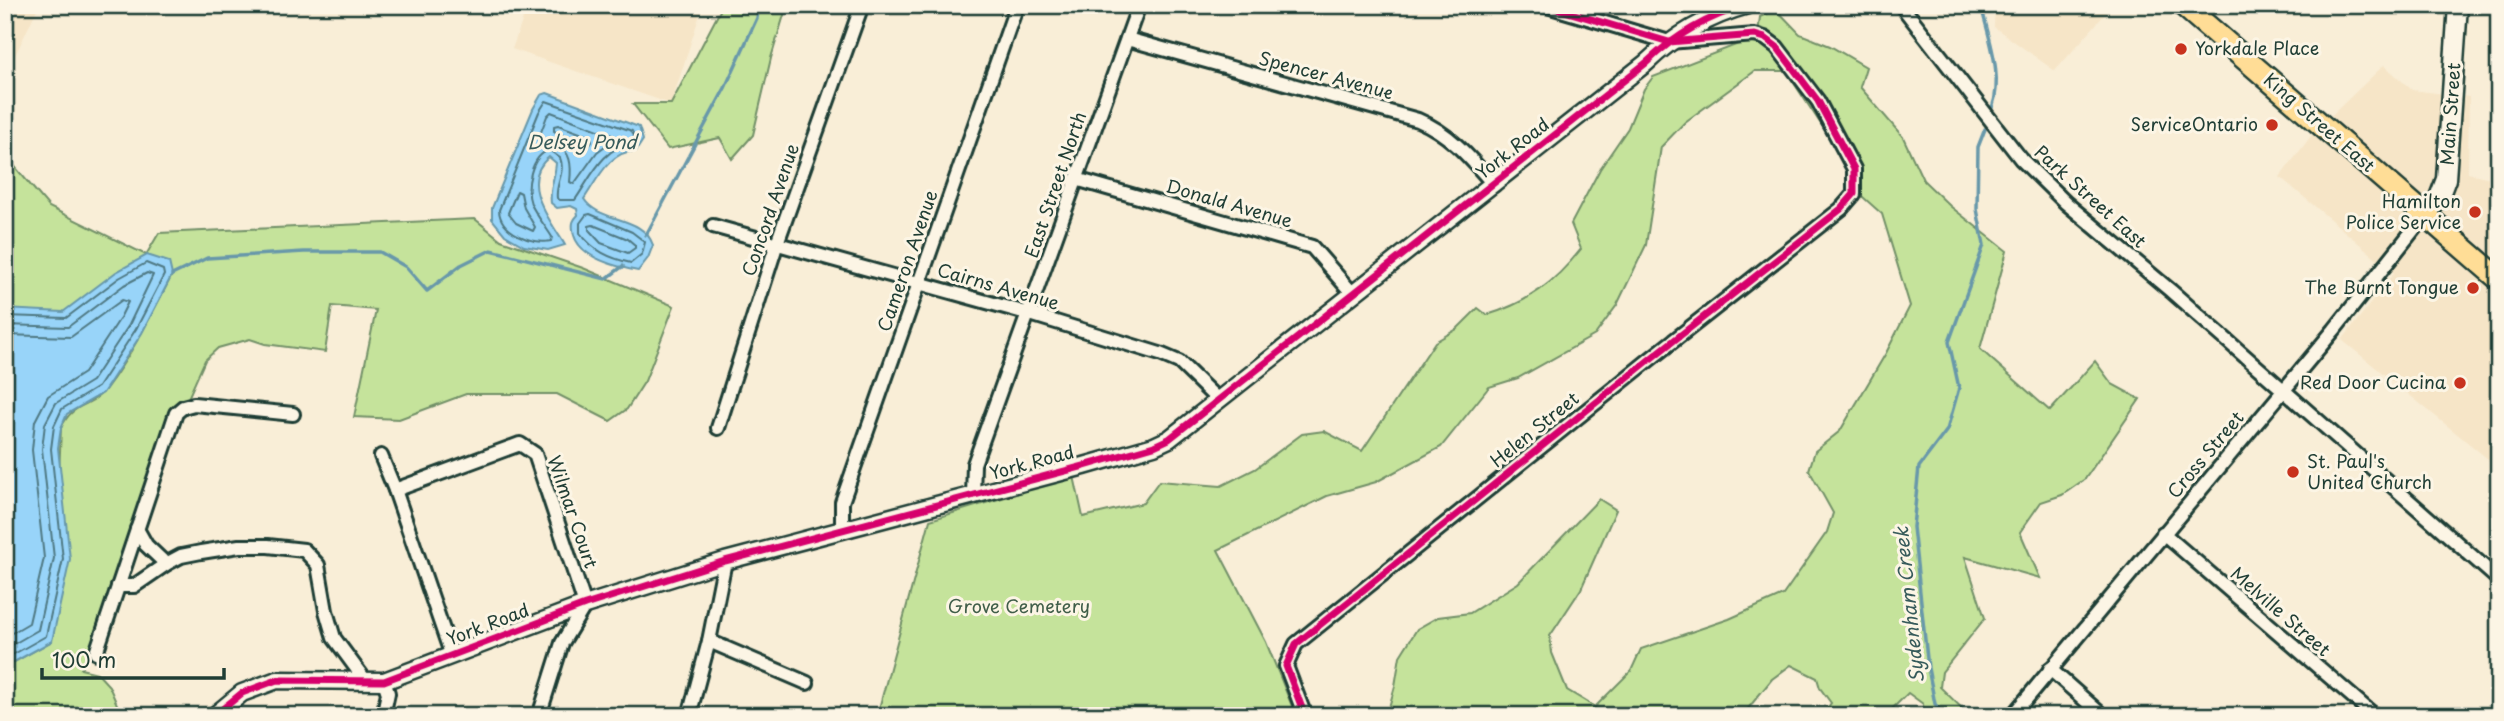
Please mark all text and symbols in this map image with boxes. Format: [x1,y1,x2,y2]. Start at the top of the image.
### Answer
place label: Yorkdale Place [2195,34,2319,61]
marker: Yorkdale Place [2173,41,2189,57]
street label: Spencer Avenue [1256,44,1397,105]
street label: Main Street [2432,62,2467,166]
street label: King Street East [2258,66,2382,178]
street label: East Street North [1017,108,1092,261]
place label: ServiceOntario [2131,110,2258,137]
street label: York Road [1470,111,1554,185]
marker: ServiceOntario [2264,117,2280,133]
water label: Delsey Pond [528,127,639,155]
street label: Park Street East [2029,138,2153,254]
street label: Concord Avenue [734,139,805,279]
street label: Donald Avenue [1163,172,1296,234]
street label: Cameron Avenue [870,186,944,335]
place label: Hamilton Police Service [2346,187,2461,235]
marker: Hamilton Police Service [2467,204,2483,220]
street label: Cairns Avenue [934,255,1063,316]
place label: The Burnt Tongue [2304,273,2459,300]
marker: The Burnt Tongue [2465,280,2481,296]
place label: Red Door Cucina [2300,368,2447,395]
marker: Red Door Cucina [2452,375,2468,391]
street label: Helen Street [1484,384,1584,473]
street label: Cross Street [2160,405,2249,504]
street label: York Road [986,437,1077,486]
place label: St. Paul's United Church [2307,447,2432,495]
street label: Wilmar Court [541,451,605,572]
marker: St. Paul's United Church [2285,464,2301,480]
water label: Sydenham Creek [1886,524,1930,685]
street label: Melville Street [2225,560,2337,662]
park label: Grove Cemetery [948,592,1090,619]
street label: York Road [442,596,533,652]
scale bar [42,637,224,681]
text: 100 m [52,643,116,675]

